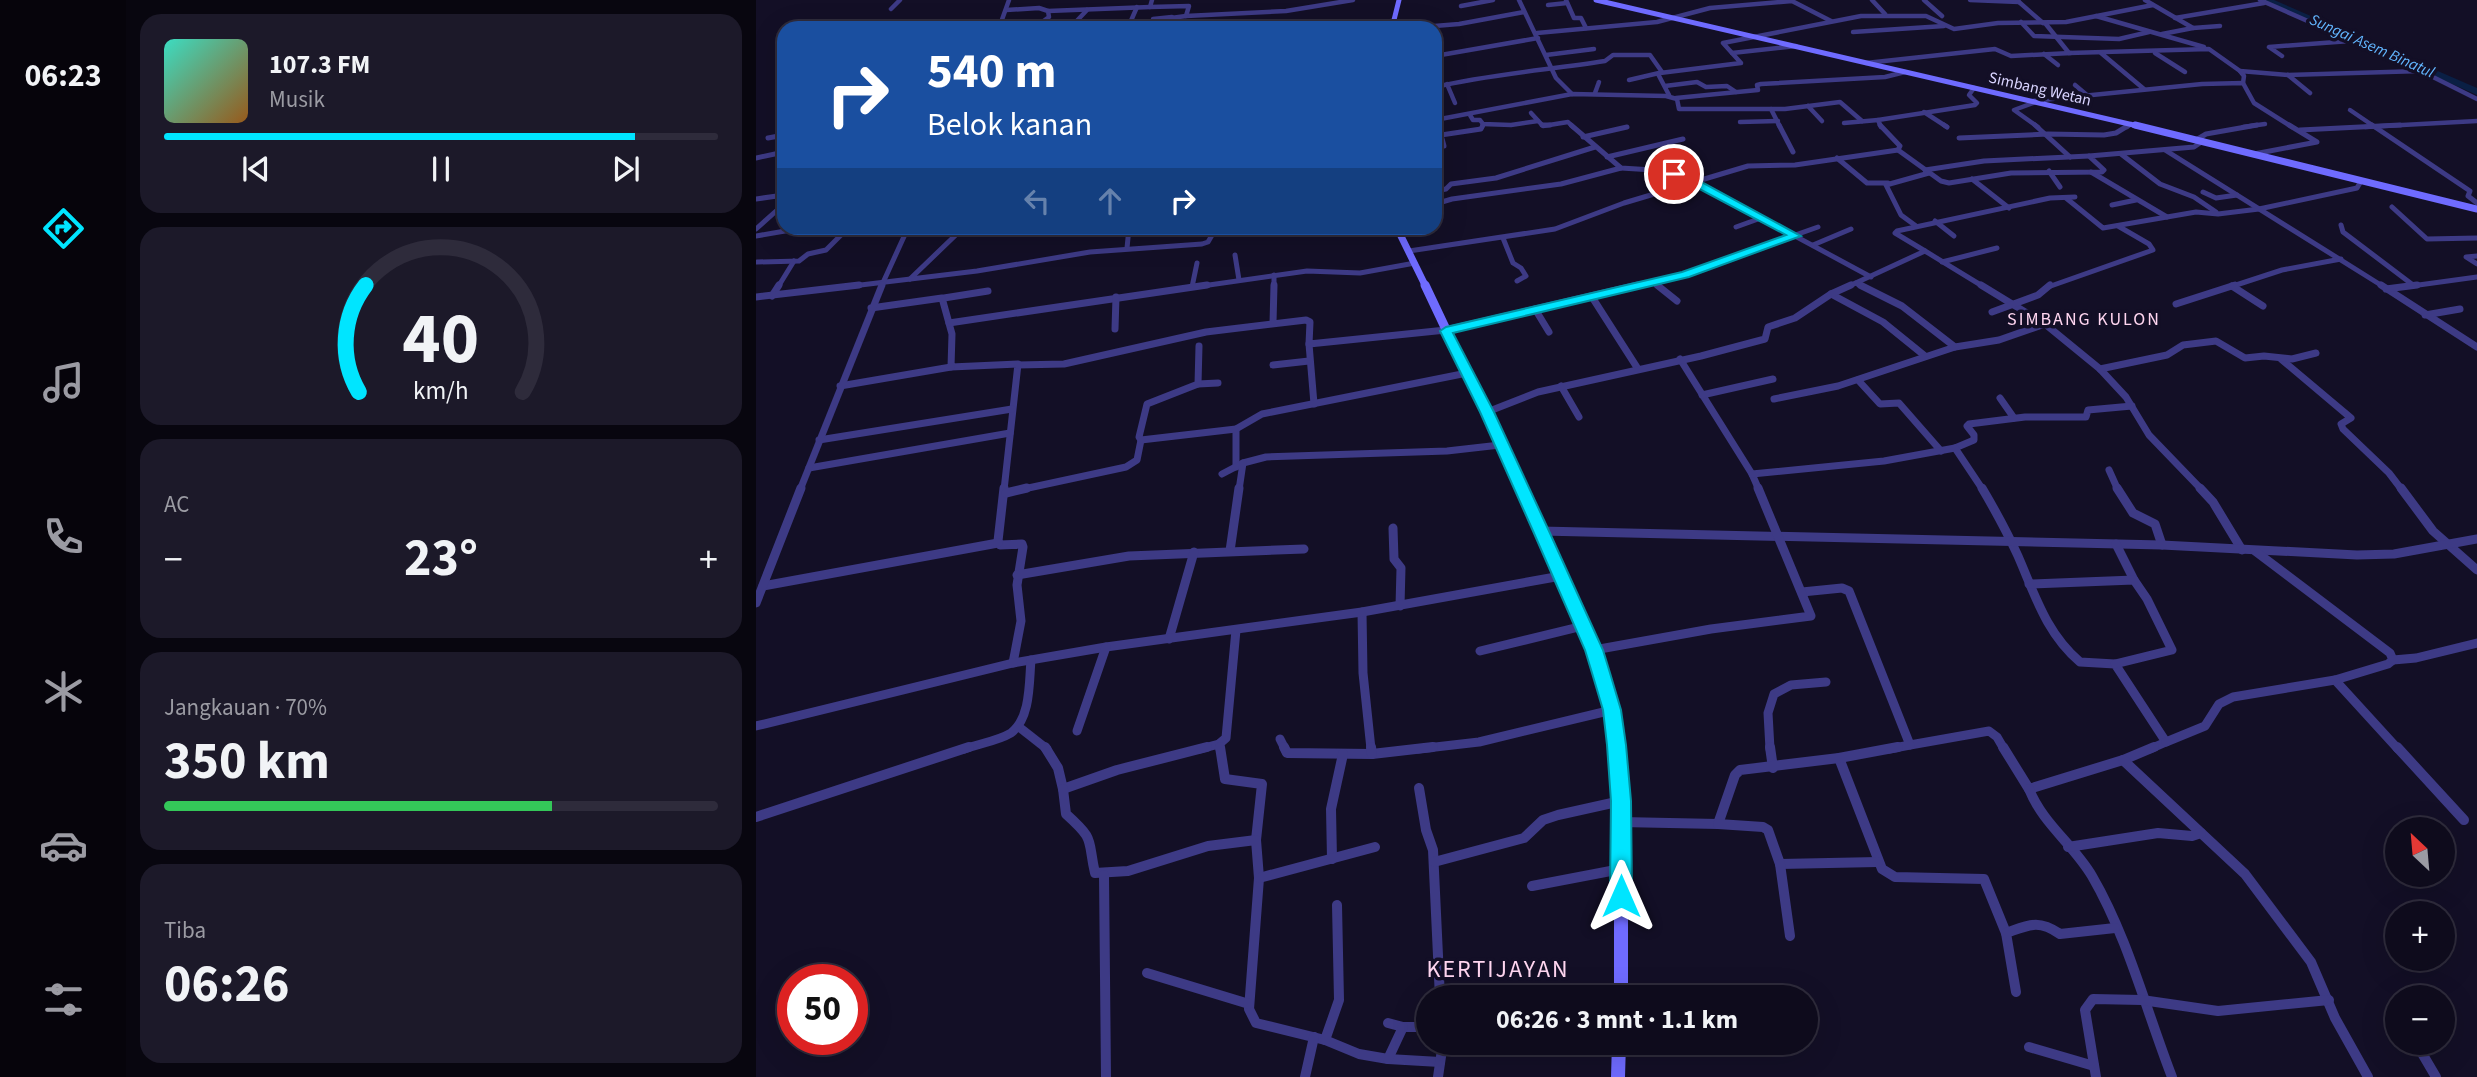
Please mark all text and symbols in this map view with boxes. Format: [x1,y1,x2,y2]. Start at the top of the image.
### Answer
water label: Sungai Asem Binatul [2306,9,2438,83]
text: 540 m [927,37,1056,107]
text: 107.3 FM [269,46,370,83]
icon: right [812,49,903,140]
text: 06:23 [24,53,102,99]
street label: Simbang Wetan [1987,67,2093,111]
text: Musik [269,83,325,116]
text: Belok kanan [927,102,1092,148]
pin [1644,144,1704,204]
icon: previous [237,150,275,188]
icon: pause [422,150,460,188]
icon: next [607,150,645,188]
icon: arrive [1655,155,1693,193]
icon: left [1018,182,1056,220]
icon: ahead [1091,182,1129,220]
icon: right [1164,182,1202,220]
icon: directions [39,204,88,253]
text: 40 [403,287,479,391]
district label: SIMBANG KULON [2007,307,2161,332]
icon: music [39,358,88,407]
text: km/h [413,373,469,409]
text: AC [164,488,189,521]
icon: phone [39,512,88,561]
text: 23° [404,522,478,596]
text: − [164,533,183,587]
text: + [699,533,718,587]
icon: climate [39,667,88,716]
text: Jangkauan · 70% [164,691,327,724]
text: 350 km [164,725,330,799]
north arrow [2385,817,2455,887]
map controls [2385,817,2455,1055]
icon: car [39,821,88,870]
position arrow [1584,859,1658,933]
button: + [2385,901,2455,971]
text: Tiba [164,914,206,947]
text: 06:26 [164,948,289,1022]
district label: KERTIJAYAN [1427,952,1569,987]
speed limit sign: 50 [777,964,868,1055]
icon: filters [39,975,88,1024]
button: − [2385,985,2455,1055]
text: 06:26 · 3 mnt · 1.1 km [1496,1001,1738,1038]

